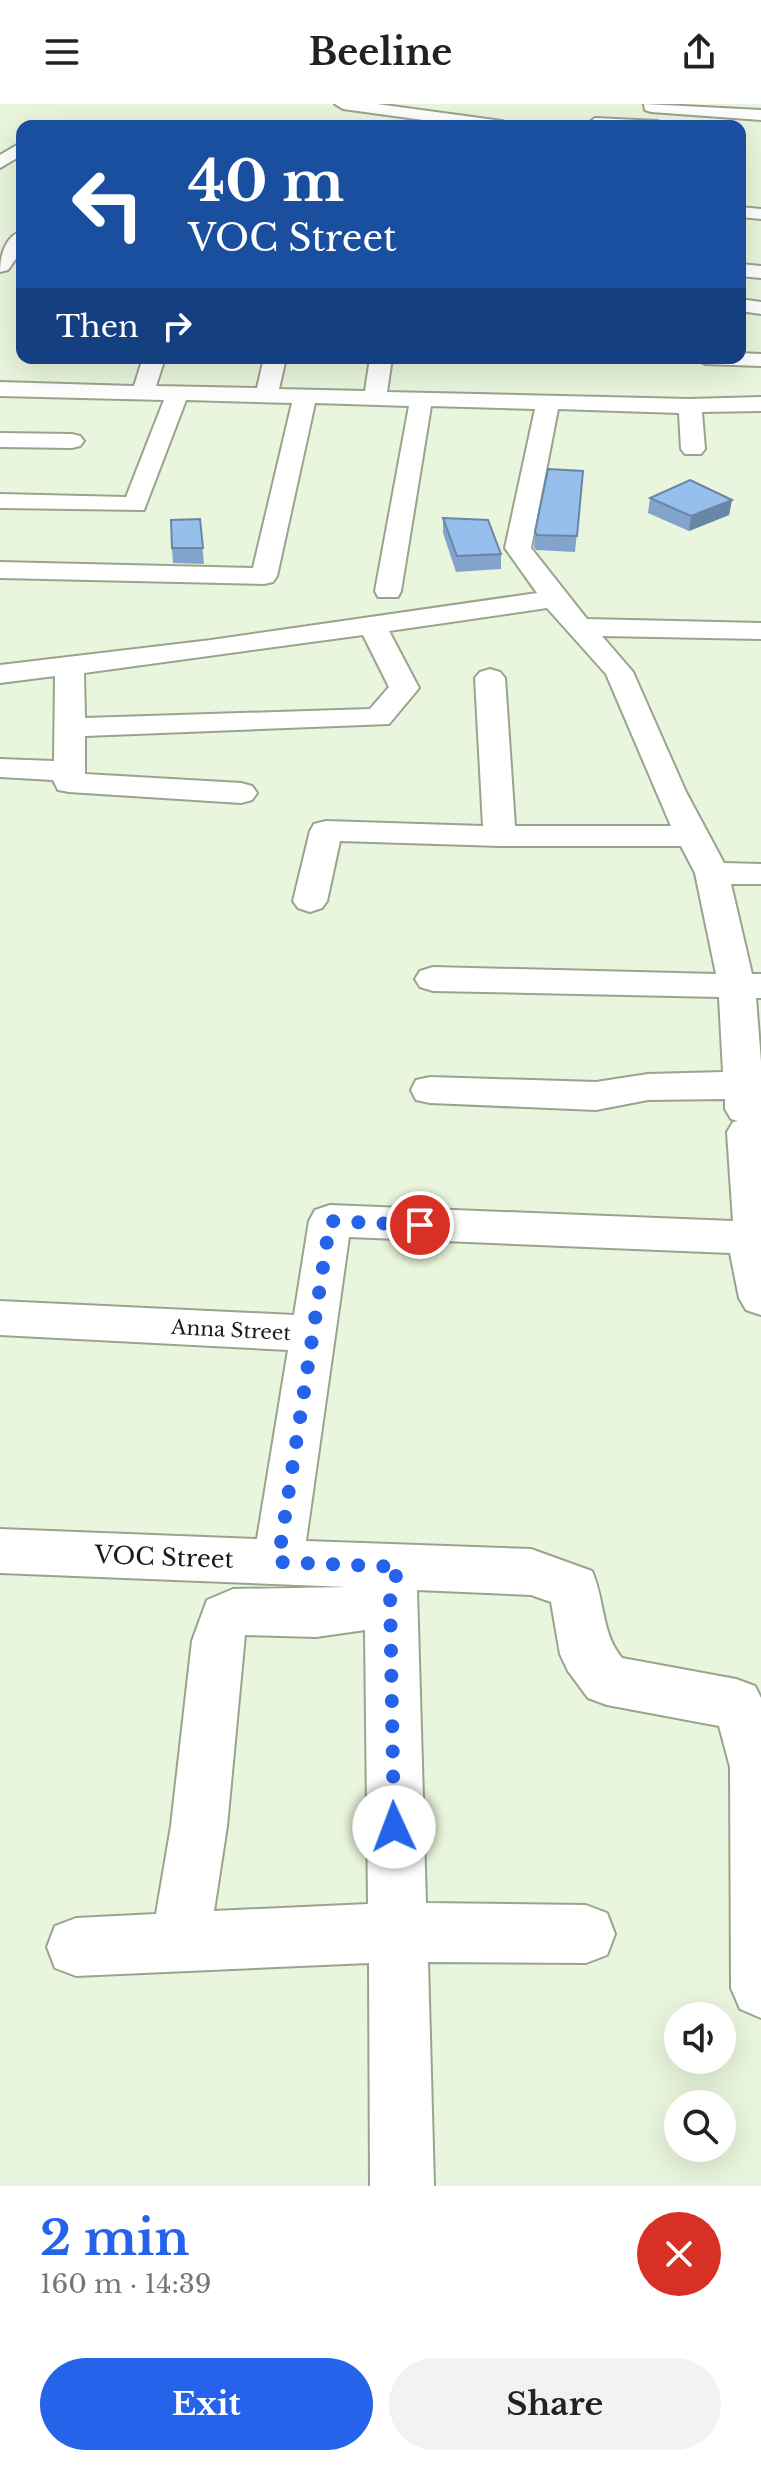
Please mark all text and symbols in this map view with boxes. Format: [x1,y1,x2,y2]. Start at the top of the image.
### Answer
icon: menu [40,30,84,74]
text: Beeline [309,30,452,75]
icon: share [677,30,721,74]
text: 40 m [188,147,344,216]
icon: left [56,152,160,256]
text: VOC Street [188,216,397,261]
icon: right [155,304,199,348]
text: Then [56,308,139,345]
pin [386,1191,454,1259]
icon: arrive [398,1203,442,1247]
street label: Anna Street [170,1315,292,1345]
street label: VOC Street [93,1540,234,1574]
position arrow [352,1785,436,1869]
map controls [664,2002,736,2162]
button: sound [664,2002,736,2074]
button: search [664,2090,736,2162]
text: 2 min [40,2208,189,2268]
button: close [637,2212,721,2296]
text: 160 m · 14:39 [40,2268,212,2300]
button: Exit [40,2358,373,2450]
button: Share [389,2358,721,2450]

